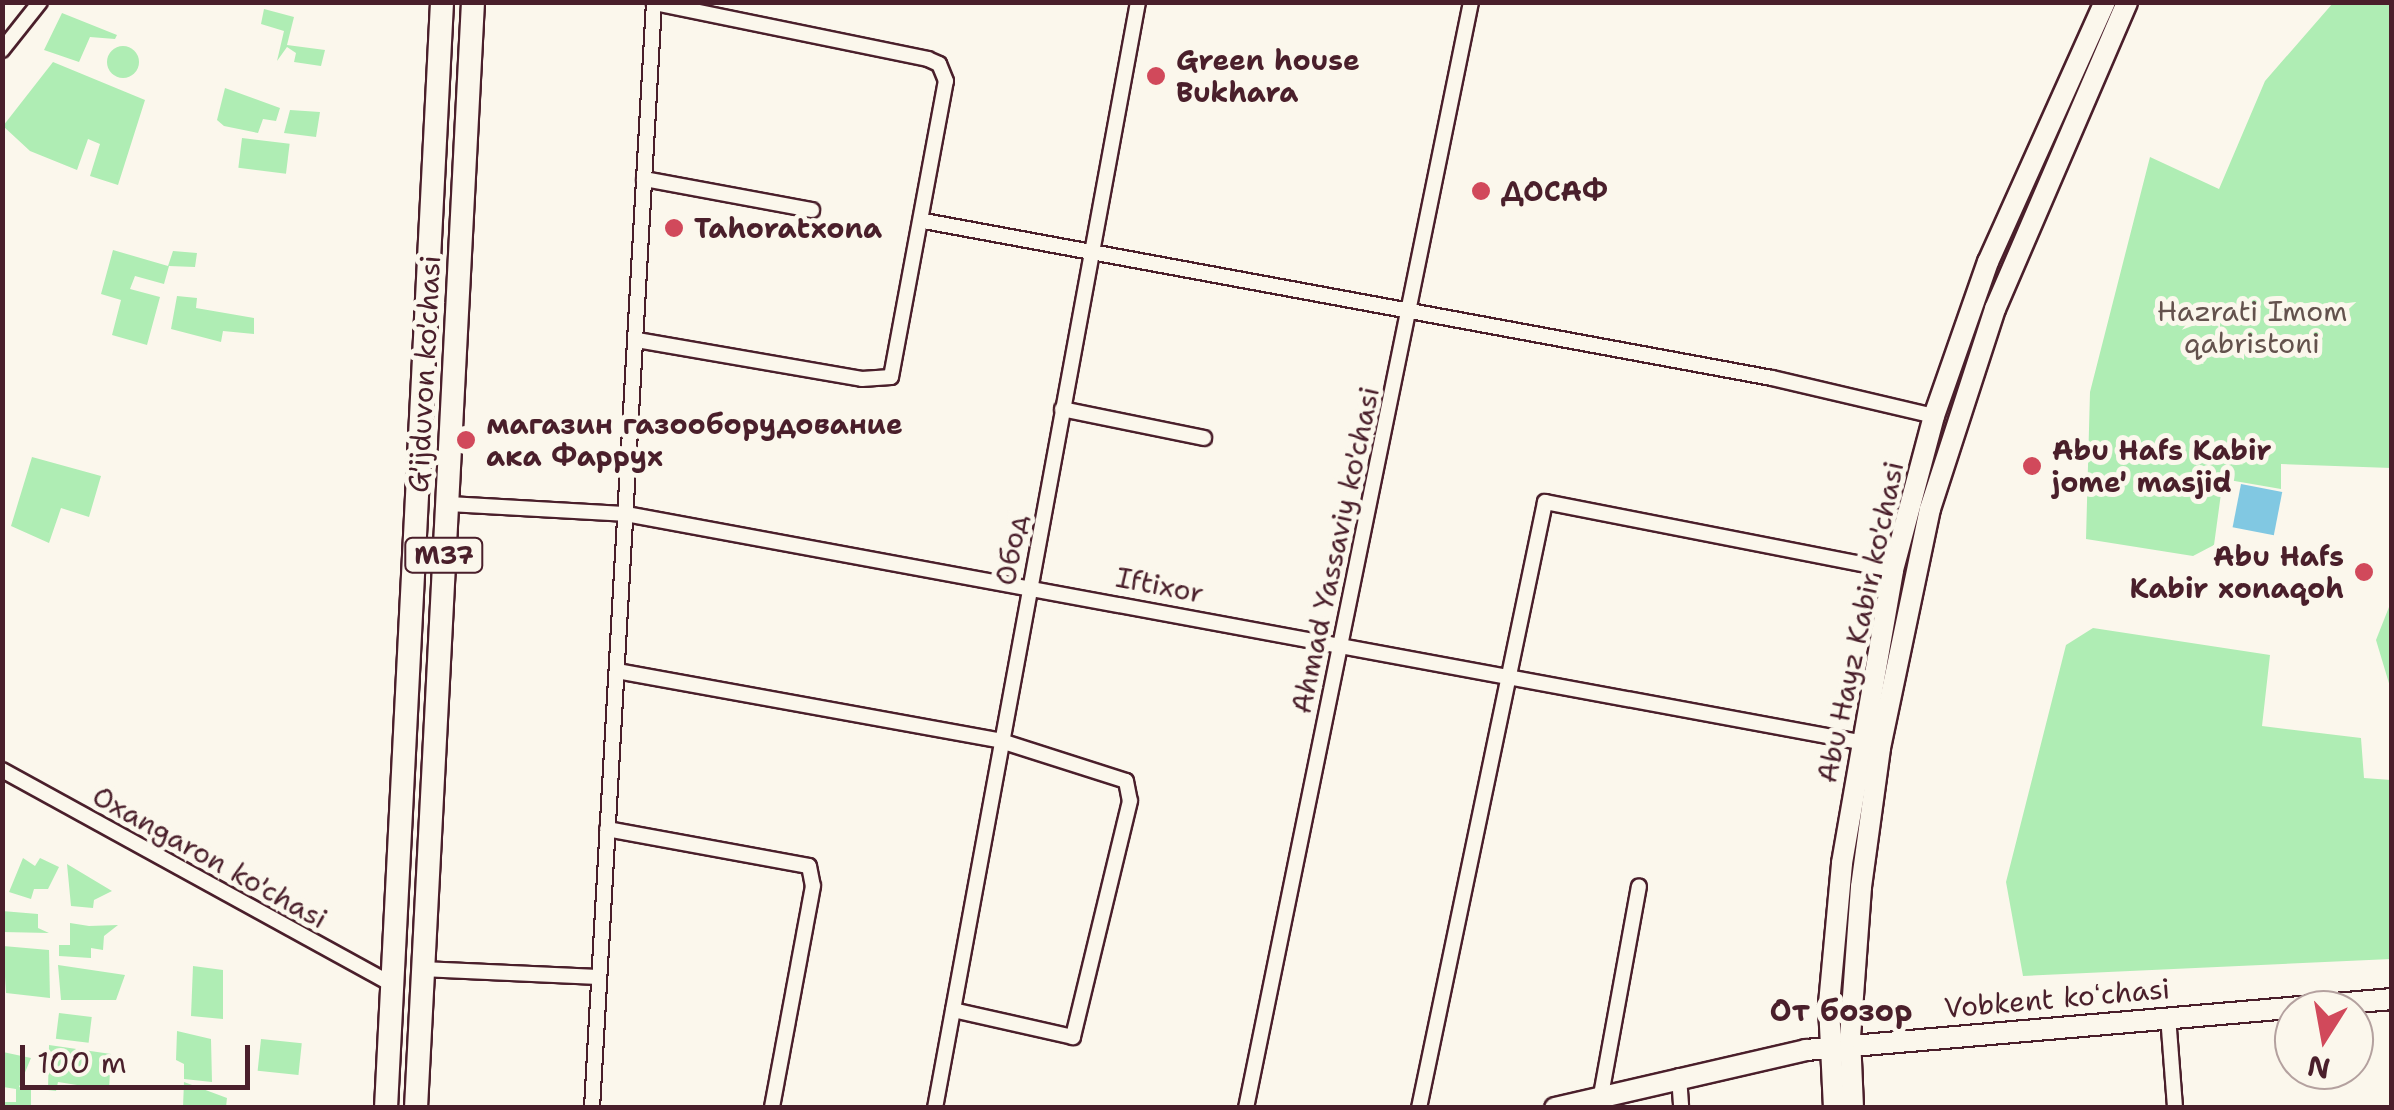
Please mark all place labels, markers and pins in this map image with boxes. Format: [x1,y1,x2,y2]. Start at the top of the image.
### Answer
place label: Green house Bukhara [1176,43,1360,109]
marker: Green house Bukhara [1145,65,1167,87]
place label: ДОСАФ [1501,174,1608,208]
marker: ДОСАФ [1470,180,1492,202]
place label: Tahoratxona [694,211,882,245]
marker: Tahoratxona [663,217,685,239]
place label: магазин газооборудование ака Фаррух [486,407,903,473]
marker: магазин газооборудование ака Фаррух [455,429,477,451]
place label: Abu Hafs Kabir jome' masjid [2052,433,2271,499]
marker: Abu Hafs Kabir jome' masjid [2021,455,2043,477]
place label: Abu Hafs Kabir xonaqoh [2130,539,2344,605]
marker: Abu Hafs Kabir xonaqoh [2353,561,2375,583]

